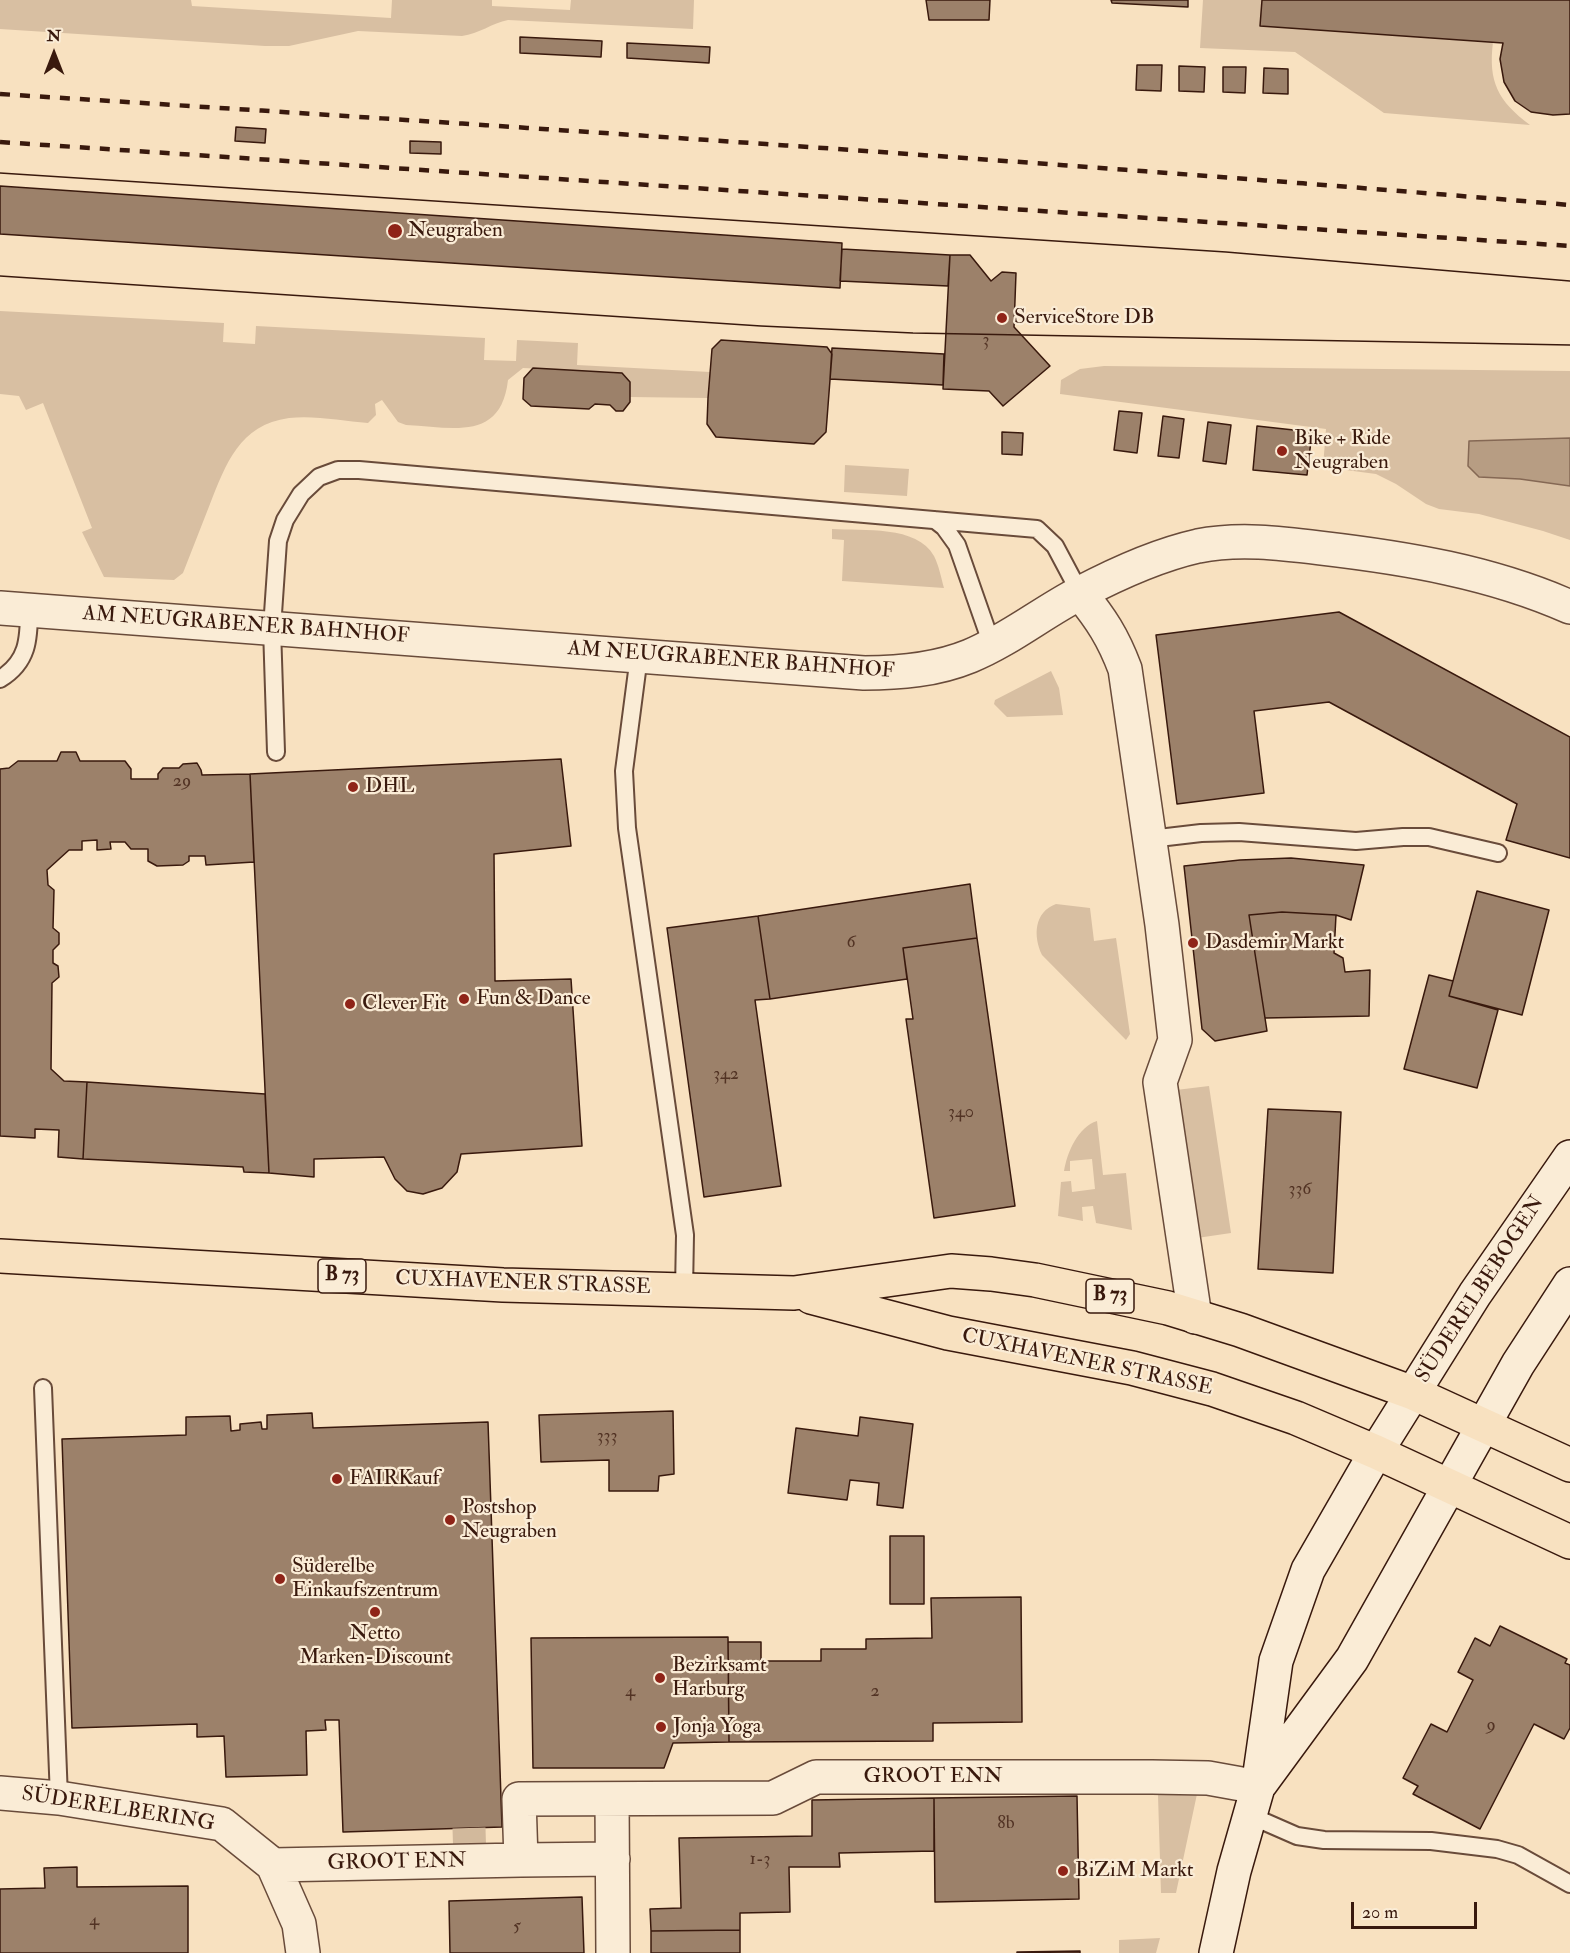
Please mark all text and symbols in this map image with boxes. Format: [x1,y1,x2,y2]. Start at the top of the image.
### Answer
north arrow [24,24,84,84]
text: N [47,26,61,46]
place label: Neugraben [408,218,503,244]
marker: Neugraben [386,222,404,240]
place label: ServiceStore DB [1014,305,1154,331]
marker: ServiceStore DB [995,311,1009,325]
house number: 3 [983,330,989,352]
place label: Bike + Ride Neugraben [1294,426,1390,476]
marker: Bike + Ride Neugraben [1275,444,1289,458]
street label: AM NEUGRABENER BAHNHOF [82,602,410,650]
street label: AM NEUGRABENER BAHNHOF [567,637,895,685]
house number: 29 [173,771,191,793]
place label: DHL [365,774,414,800]
marker: DHL [346,780,360,794]
place label: Dasdemir Markt [1205,930,1344,956]
house number: 6 [846,932,856,954]
marker: Dasdemir Markt [1186,936,1200,950]
place label: Fun & Dance [476,986,591,1012]
place label: Clever Fit [362,991,447,1017]
marker: Fun & Dance [457,992,471,1006]
marker: Clever Fit [343,997,357,1011]
house number: 342 [713,1064,739,1086]
house number: 340 [948,1102,974,1124]
house number: 336 [1289,1179,1311,1201]
street label: SÜDERELBEBOGEN [1411,1192,1551,1388]
road number: B 73 [318,1259,366,1293]
street label: CUXHAVENER STRASSE [395,1267,651,1301]
road number: B 73 [1086,1279,1134,1313]
street label: CUXHAVENER STRASSE [959,1324,1215,1402]
house number: 333 [597,1426,617,1448]
place label: FAIRKauf [349,1466,439,1492]
marker: FAIRKauf [330,1472,344,1486]
place label: Postshop Neugraben [462,1495,557,1545]
marker: Postshop Neugraben [443,1513,457,1527]
place label: Süderelbe Einkaufszentrum [292,1554,438,1604]
marker: Süderelbe Einkaufszentrum [273,1572,287,1586]
marker: Netto Marken-Discount [368,1605,382,1619]
place label: Netto Marken-Discount [299,1621,451,1671]
place label: Bezirksamt Harburg [672,1653,767,1703]
marker: Bezirksamt Harburg [653,1671,667,1685]
house number: 4 [625,1681,635,1703]
house number: 2 [870,1681,880,1703]
place label: Jonja Yoga [673,1714,761,1740]
house number: 9 [1486,1715,1496,1737]
marker: Jonja Yoga [654,1720,668,1734]
street label: GROOT ENN [863,1764,1003,1790]
street label: SÜDERELBERING [20,1782,216,1838]
house number: 8b [997,1813,1015,1835]
street label: GROOT ENN [327,1849,467,1877]
house number: 1-3 [750,1849,770,1871]
place label: BiZiM Markt [1075,1858,1194,1884]
marker: BiZiM Markt [1056,1864,1070,1878]
scale bar [1354,1890,1480,1928]
text: 20 m [1362,1901,1398,1924]
house number: 4 [89,1910,99,1932]
house number: 5 [513,1916,521,1938]

